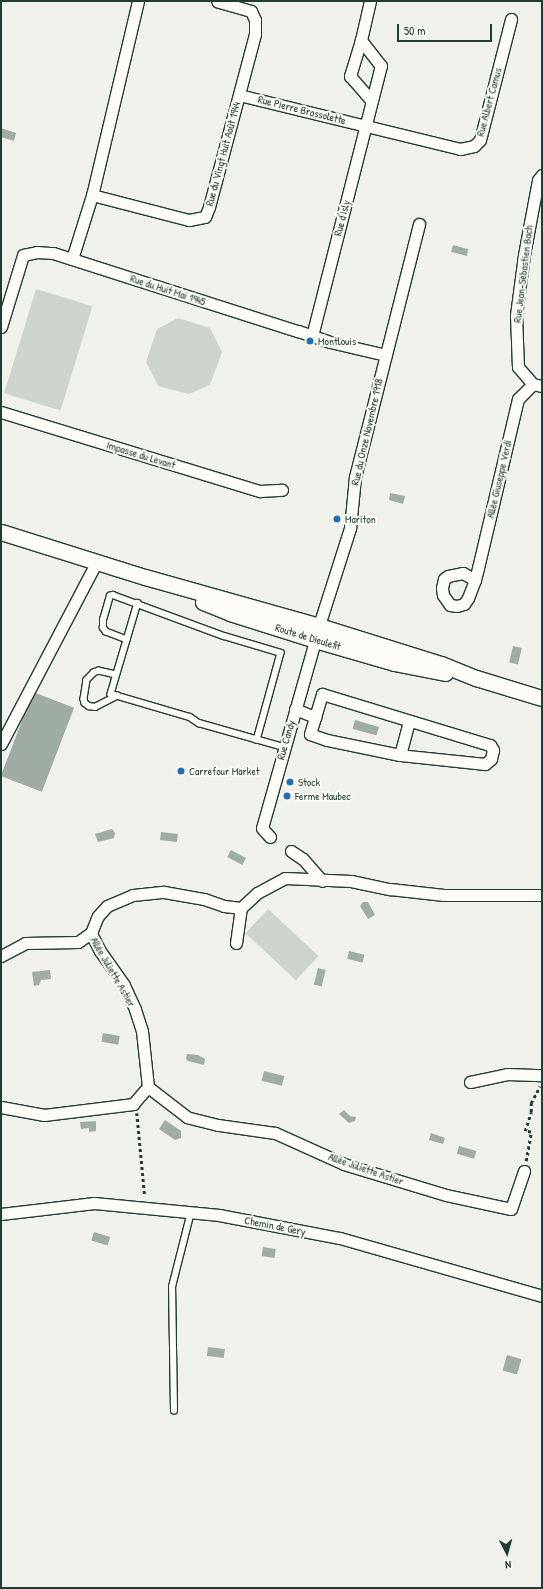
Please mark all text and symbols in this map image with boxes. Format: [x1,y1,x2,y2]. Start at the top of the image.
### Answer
scale bar [399,16,494,42]
text: 50 m [404,22,425,39]
street label: Rue Albert Camus [474,66,504,138]
street label: Rue Pierre Brossolette [257,93,347,127]
street label: Rue du Vingt Huit Août 1944 [203,100,243,208]
street label: Rue d'Isly [331,199,353,237]
street label: Rue Jean-Sébastien Bach [510,225,536,323]
street label: Rue du Huit Mai 1945 [129,272,207,308]
place label: Montlouis [318,334,356,348]
marker: Montlouis [305,336,315,346]
street label: Rue du Onze Novembre 1918 [348,377,386,487]
street label: Impasse du Levant [105,438,177,472]
street label: Allée Giuseppe Verdi [484,439,514,519]
place label: Mariton [345,512,376,526]
marker: Mariton [332,514,342,524]
street label: Route de Dieulefit [274,621,342,653]
street label: Rue Candy [274,719,298,761]
place label: Carrefour Market [189,764,260,778]
marker: Carrefour Market [176,766,186,776]
place label: Stock [298,775,320,789]
marker: Stock [285,777,295,787]
place label: Ferme Maubec [295,789,351,803]
marker: Ferme Maubec [282,791,292,801]
street label: Allée Juliette Astier [88,935,138,1009]
street label: Allée Juliette Astier [327,1150,405,1188]
street label: Chemin de Gery [243,1214,307,1238]
north arrow [487,1533,527,1573]
text: N [505,1558,512,1572]

